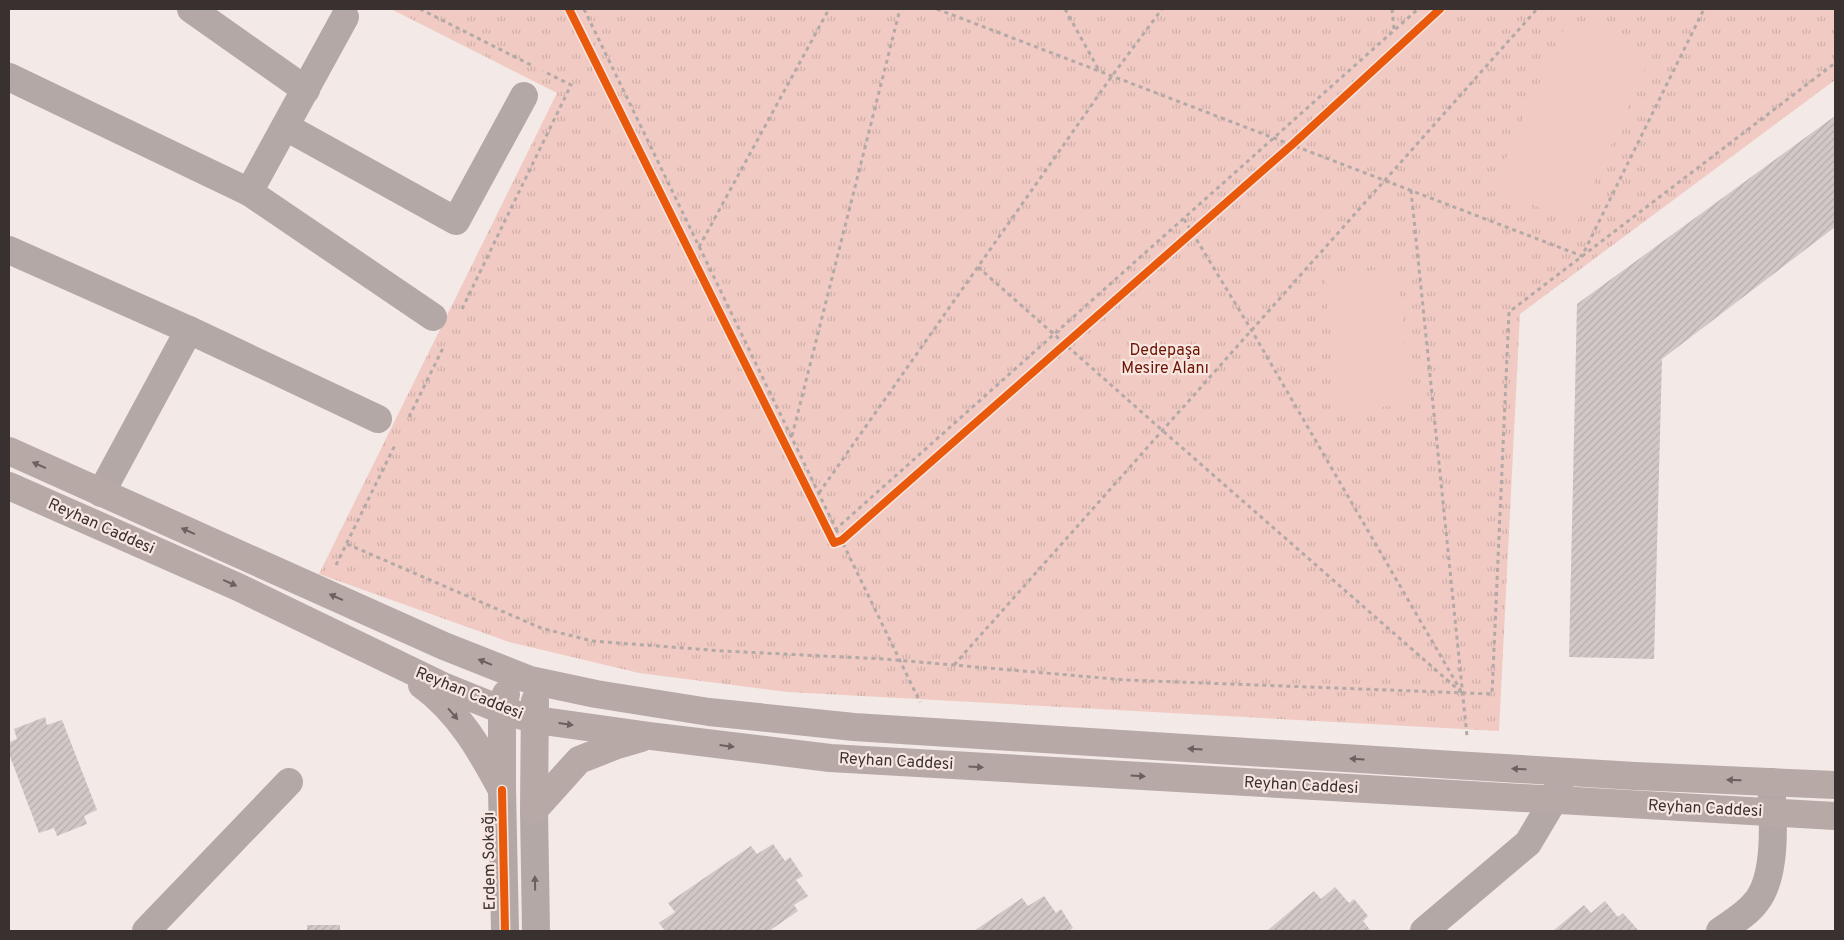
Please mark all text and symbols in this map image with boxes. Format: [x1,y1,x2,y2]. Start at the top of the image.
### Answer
park label: Dedepaşa Mesire Alanı [1121,341,1209,379]
one-way arrow [32,460,46,468]
street label: Reyhan Caddesi [45,495,157,559]
one-way arrow [181,527,195,535]
one-way arrow [222,580,237,588]
one-way arrow [329,593,343,601]
one-way arrow [478,658,492,666]
street label: Reyhan Caddesi [412,663,526,725]
one-way arrow [447,708,459,720]
one-way arrow [558,721,574,729]
one-way arrow [719,742,735,750]
one-way arrow [1187,745,1203,753]
street label: Reyhan Caddesi [838,749,954,775]
one-way arrow [1349,755,1365,763]
one-way arrow [968,763,984,771]
one-way arrow [1511,765,1527,773]
one-way arrow [1130,773,1146,781]
street label: Reyhan Caddesi [1243,773,1359,799]
one-way arrow [1726,776,1742,784]
street label: Reyhan Caddesi [1647,796,1763,822]
street label: Erdem Sokağı [479,812,501,910]
one-way arrow [531,874,539,890]

